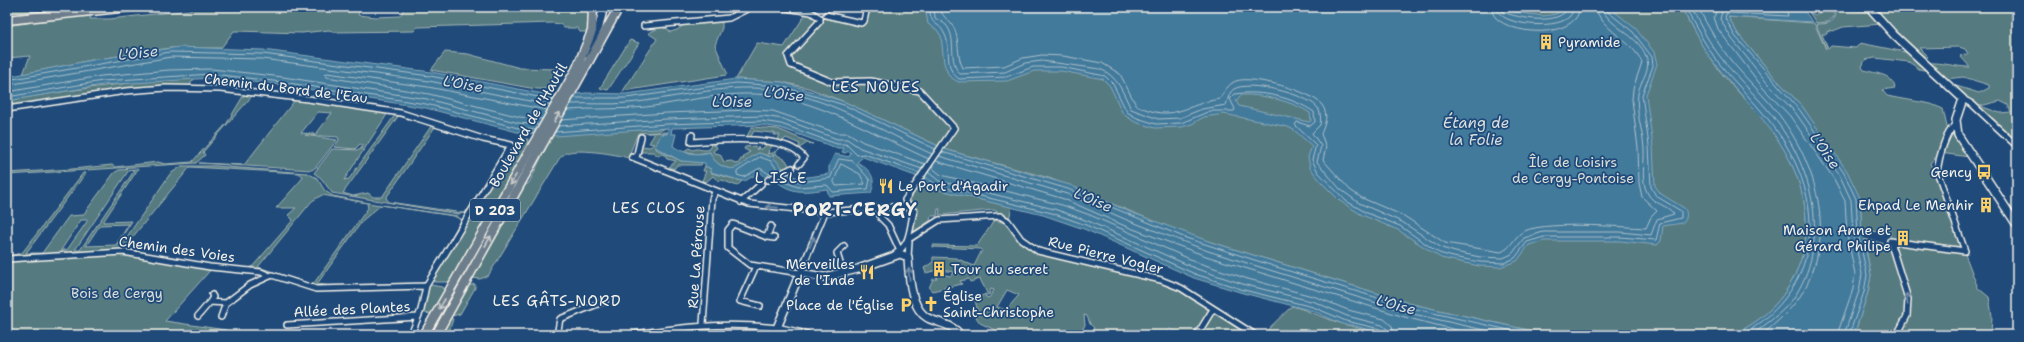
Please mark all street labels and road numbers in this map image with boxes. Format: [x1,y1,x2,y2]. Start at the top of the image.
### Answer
street label: Boulevard de l'Hautil [485,59,571,190]
street label: Chemin du Bord de l'Eau [203,69,369,107]
road number: D 203 [470,199,520,221]
street label: Rue La Pérouse [683,205,709,309]
street label: Chemin des Voies [118,232,236,266]
street label: Rue Pierre Vogler [1047,232,1166,278]
street label: Allée des Plantes [293,297,411,321]

